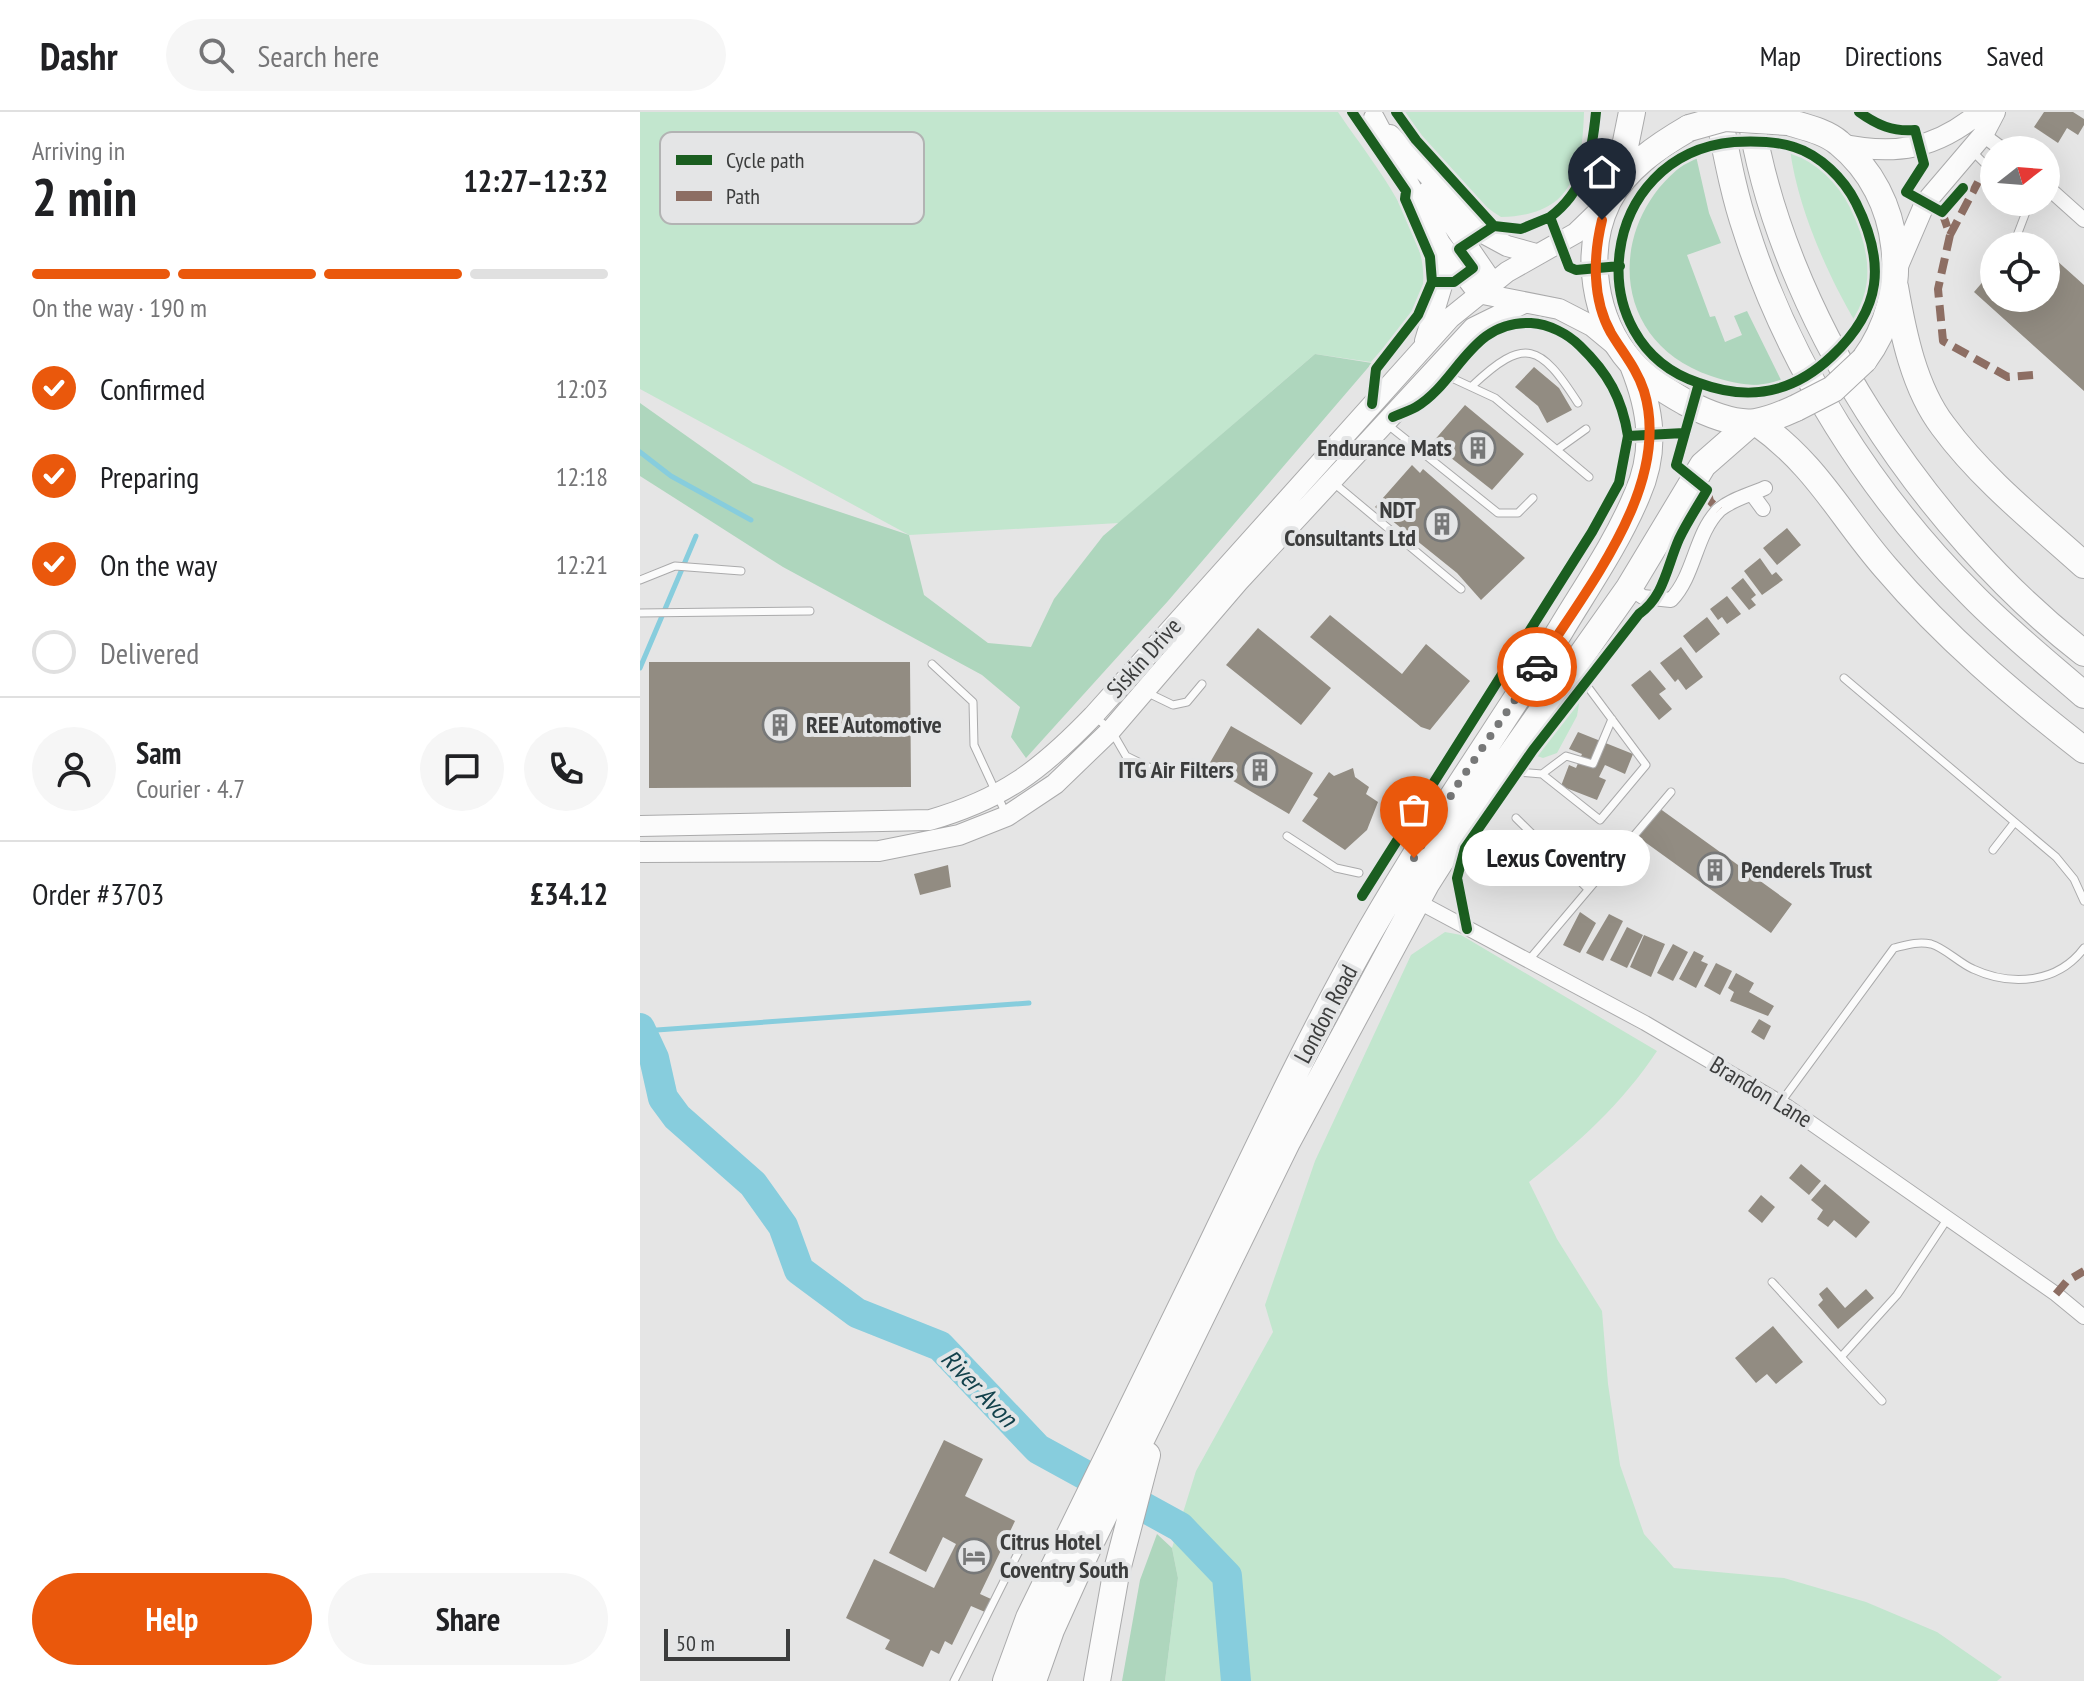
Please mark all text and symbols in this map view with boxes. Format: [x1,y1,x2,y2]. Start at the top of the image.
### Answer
search box [166,19,726,91]
text: Dashr [40,31,118,80]
icon: search [194,33,238,77]
text: Search here [258,36,379,75]
text: Map [1760,37,1801,74]
text: Directions [1845,37,1942,74]
text: Saved [1986,37,2044,74]
legend [660,132,924,224]
text: Arriving in [32,134,125,167]
north arrow [1980,136,2060,216]
map controls [1980,136,2060,312]
pin [1568,138,1636,220]
text: Cycle path [726,146,804,174]
icon: home [1580,150,1624,194]
text: 12:27–12:32 [464,161,608,200]
text: 2 min [32,163,137,230]
text: Path [726,182,760,210]
button: locate [1980,232,2060,312]
text: On the way · 190 m [32,291,207,324]
icon: check [32,366,76,410]
text: Confirmed [100,369,205,408]
text: 12:03 [556,372,608,405]
building icon: Endurance Mats [1459,429,1497,467]
place label: Endurance Mats [1317,432,1452,463]
icon: check [32,454,76,498]
text: Preparing [100,457,199,496]
text: 12:18 [556,460,608,493]
place label: NDT Consultants Ltd [1284,494,1417,553]
building icon: NDT Consultants Ltd [1423,505,1461,543]
icon: check [32,542,76,586]
text: On the way [100,545,217,584]
text: 12:21 [556,548,608,581]
street label: Siskin Drive [1100,611,1188,704]
courier [1497,627,1577,707]
text: Delivered [100,633,199,672]
icon: car [1515,645,1559,689]
building icon: REE Automotive [761,706,799,744]
place label: REE Automotive [806,709,942,740]
button: person [32,727,116,811]
button: chat [420,727,504,811]
button: phone [524,727,608,811]
text: Sam [136,733,181,772]
building icon: ITG Air Filters [1241,751,1279,789]
place label: ITG Air Filters [1118,754,1234,785]
text: Courier · 4.7 [136,772,245,805]
pin [1380,776,1448,858]
icon: bag [1392,788,1436,832]
callout: Lexus Coventry [1462,830,1650,886]
text: Lexus Coventry [1486,841,1626,874]
building icon: Penderels Trust [1696,851,1734,889]
place label: Penderels Trust [1741,854,1872,885]
text: Order #3703 [32,874,164,913]
text: £34.12 [530,874,608,913]
street label: London Road [1287,959,1364,1068]
street label: Brandon Lane [1704,1049,1818,1134]
water label: River Avon [934,1342,1025,1434]
place label: Citrus Hotel Coventry South [1000,1526,1129,1585]
hotel icon: Citrus Hotel Coventry South [955,1537,993,1575]
button: Help [32,1573,312,1665]
button: Share [328,1573,608,1665]
scale bar [664,1625,790,1661]
text: 50 m [676,1629,715,1657]

